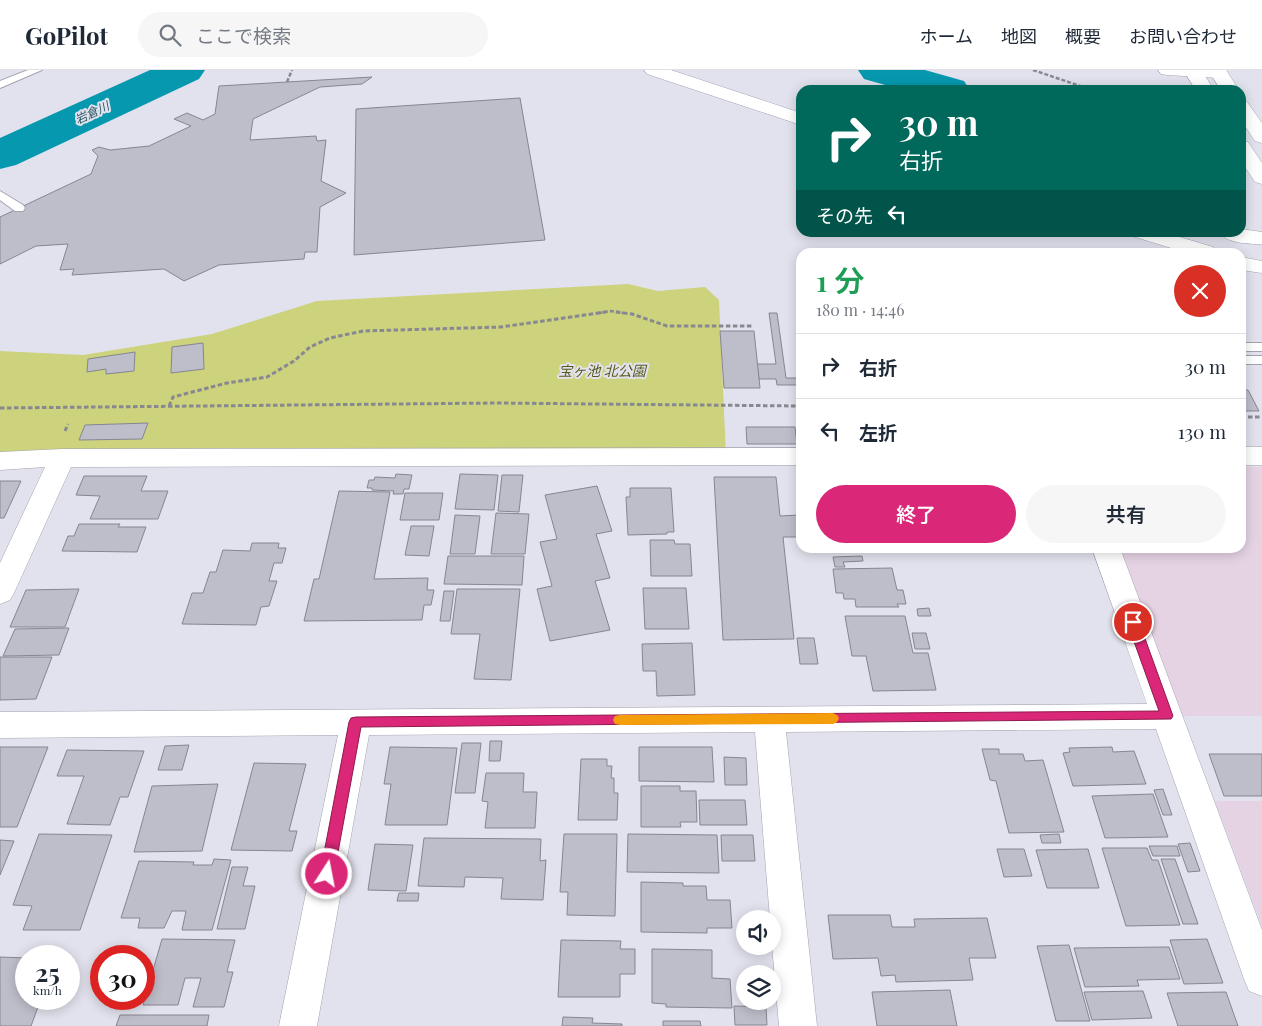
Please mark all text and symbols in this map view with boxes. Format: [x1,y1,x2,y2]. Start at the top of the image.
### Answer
search box [138,12,488,57]
text: GoPilot [25,19,108,51]
icon: search [156,21,184,49]
text: ここで検索 [196,22,291,48]
text: ホーム [920,24,973,48]
text: 地図 [1001,24,1037,48]
text: 概要 [1065,24,1101,48]
text: お問い合わせ [1129,24,1237,48]
water label: 岩倉川 [72,96,113,127]
text: 30 m [899,98,979,145]
icon: right [816,105,881,170]
text: 右折 [899,145,943,175]
icon: left [883,200,911,228]
text: その先 [816,202,873,228]
text: 1 分 [816,260,865,300]
button: close [1174,265,1226,317]
text: 180 m · 14:46 [816,299,904,320]
icon: right [816,352,844,380]
text: 30 m [1184,353,1226,379]
text: 右折 [859,354,897,380]
park label: 宝ヶ池 北公園 [558,361,648,380]
icon: left [816,417,844,445]
text: 130 m [1178,418,1226,444]
text: 左折 [859,419,897,445]
button: 終了 [816,485,1016,543]
button: 共有 [1026,485,1226,543]
pin [1112,601,1154,643]
icon: arrive [1119,608,1147,636]
position arrow [300,847,352,899]
map controls [736,910,781,1010]
button: sound [736,910,781,955]
speed limit sign: 30 [90,945,155,1010]
text: 25 [35,955,60,988]
button: layers [736,965,781,1010]
text: km/h [33,982,62,998]

